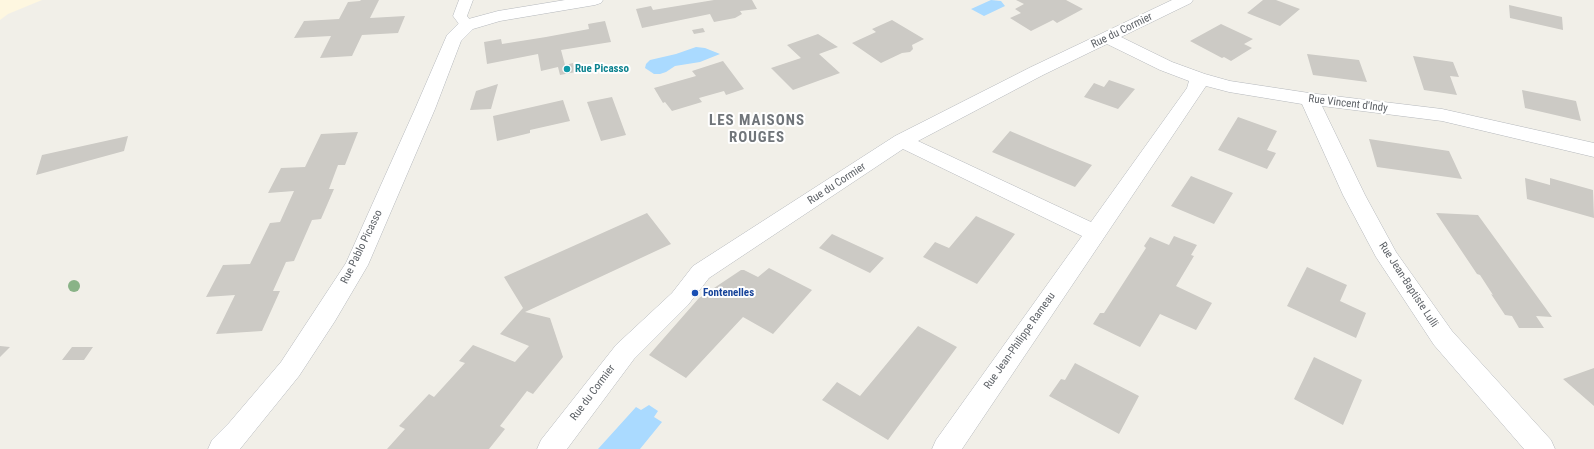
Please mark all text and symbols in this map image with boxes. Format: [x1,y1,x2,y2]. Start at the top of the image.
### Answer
street label: Rue du Cormier [1089,10,1155,52]
place label: Rue Picasso [575,62,629,76]
marker: Rue Picasso [562,64,572,74]
street label: Rue Vincent d'Indy [1308,93,1388,115]
district label: LES MAISONS ROUGES [709,112,805,147]
street label: Rue du Cormier [805,160,869,208]
street label: Rue Pablo Picasso [338,208,386,286]
street label: Rue Jean-Baptiste Lulli [1376,240,1440,330]
place label: Fontenelles [703,286,754,300]
marker: Fontenelles [690,288,700,298]
street label: Rue Jean-Philippe Rameau [982,290,1058,392]
street label: Rue du Cormier [568,362,618,424]

